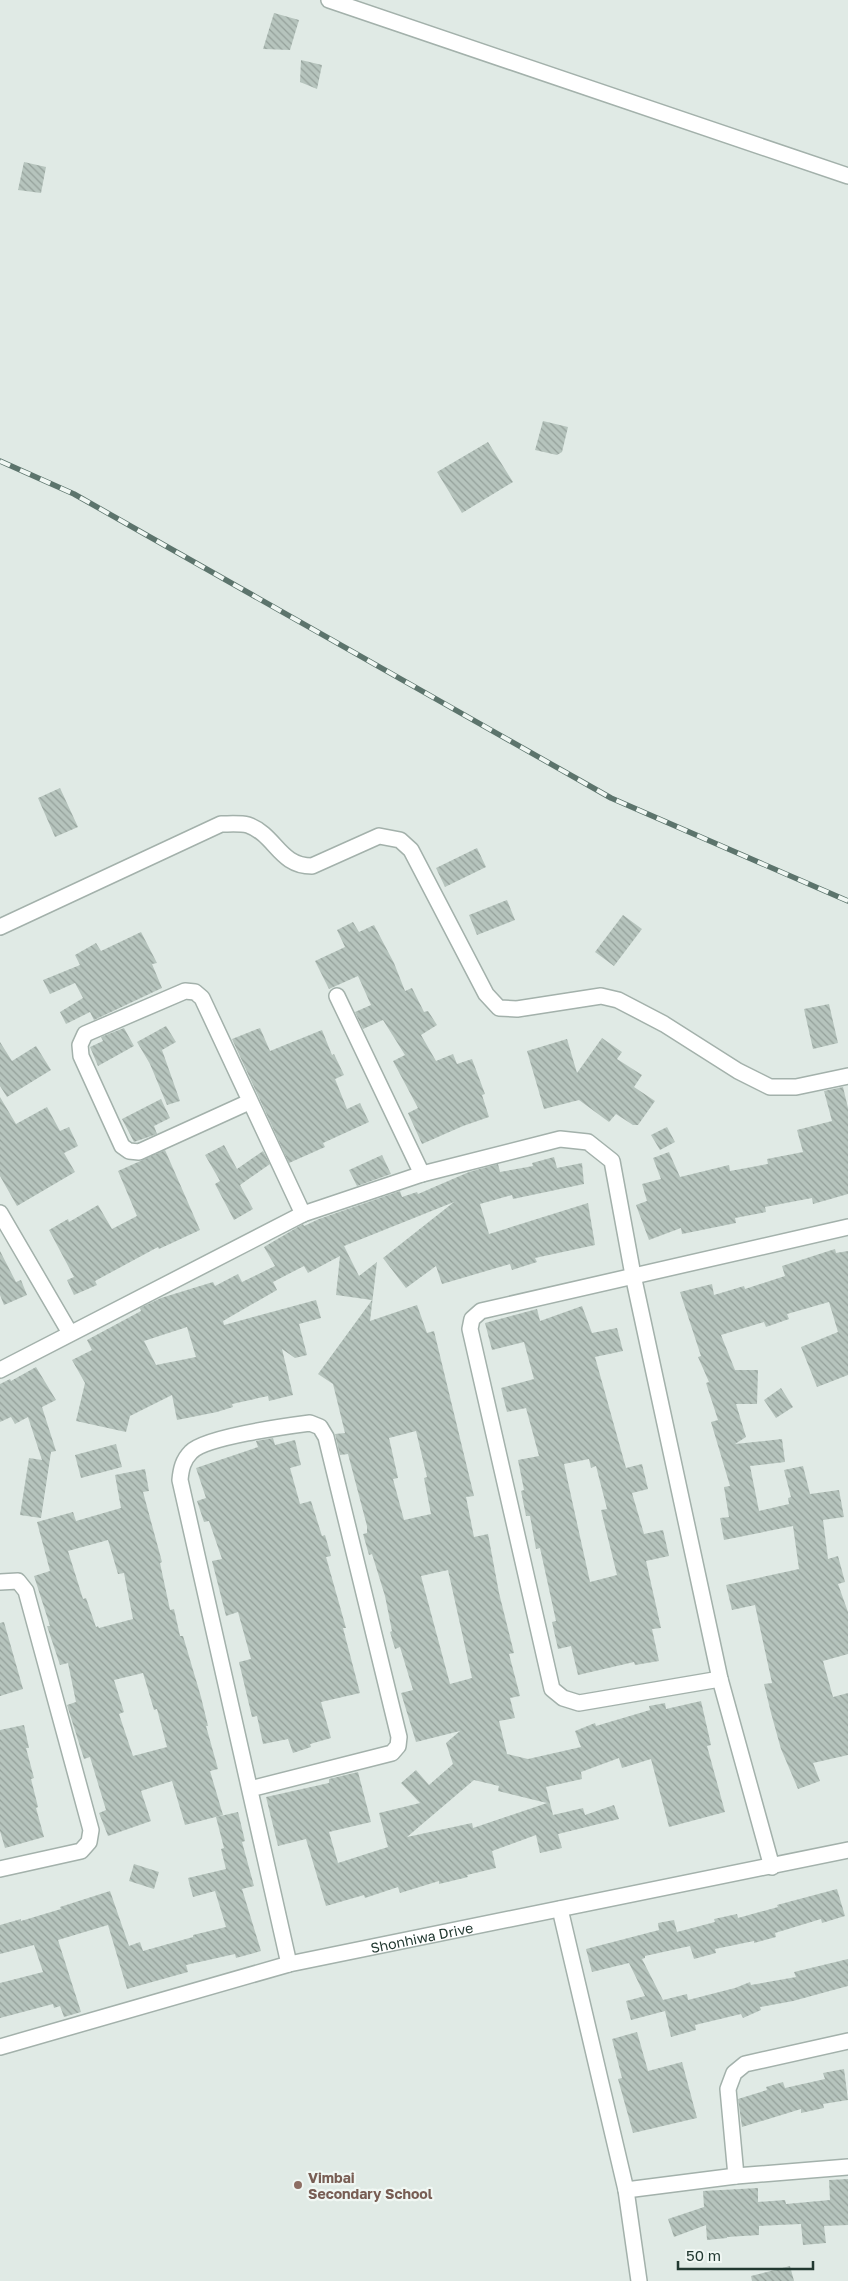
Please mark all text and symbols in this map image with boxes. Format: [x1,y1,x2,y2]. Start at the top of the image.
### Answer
street label: Shonhiwa Drive [369,1918,474,1956]
place label: Vimbai Secondary School [308,2169,433,2202]
marker: Vimbai Secondary School [292,2179,304,2191]
scale bar [678,2238,813,2270]
text: 50 m [686,2246,721,2264]

